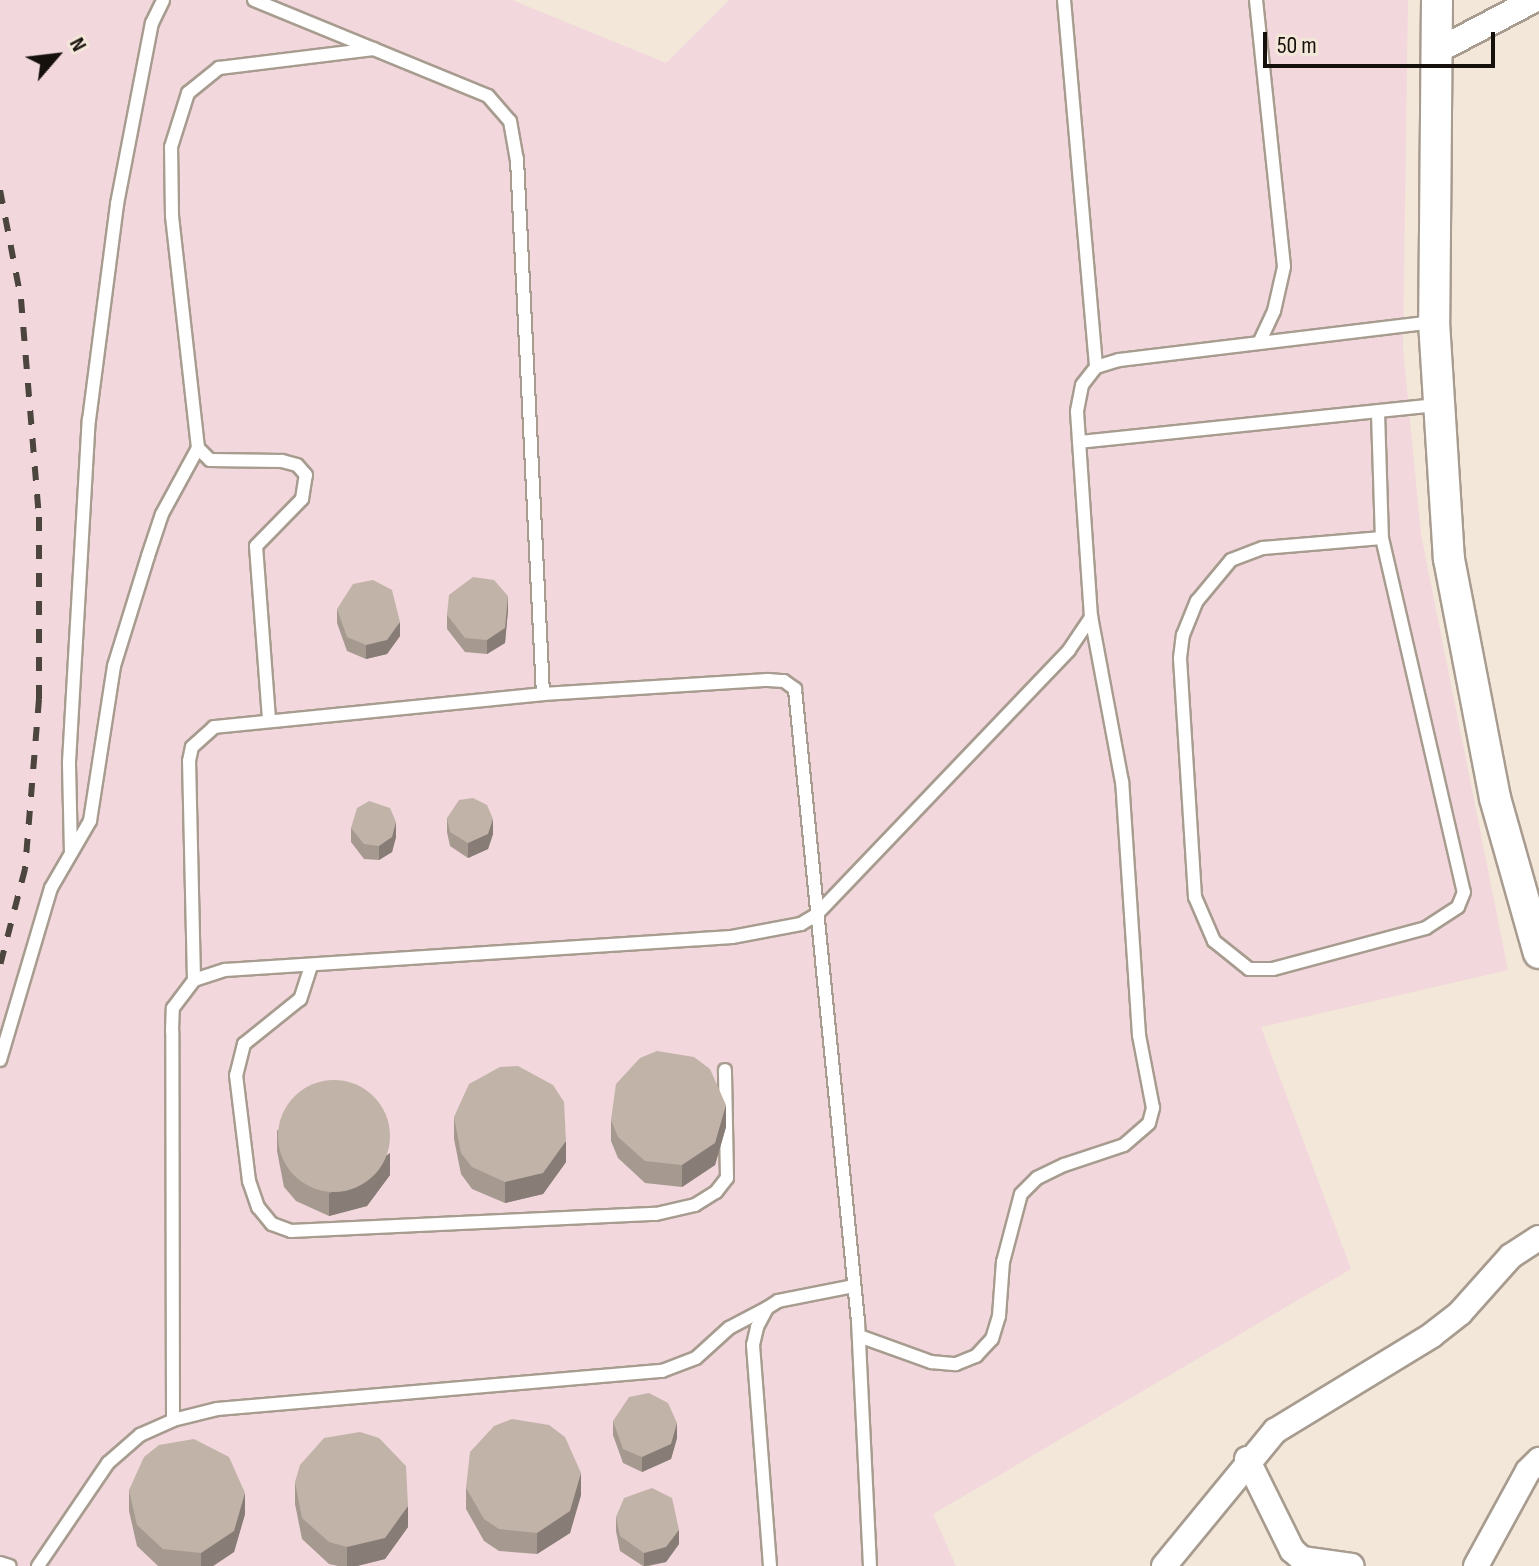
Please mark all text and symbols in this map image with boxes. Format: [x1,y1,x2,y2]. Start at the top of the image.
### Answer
north arrow [16,16,96,96]
scale bar [1267,16,1499,66]
text: 50 m [1277,31,1317,60]
text: N [63,33,92,56]

